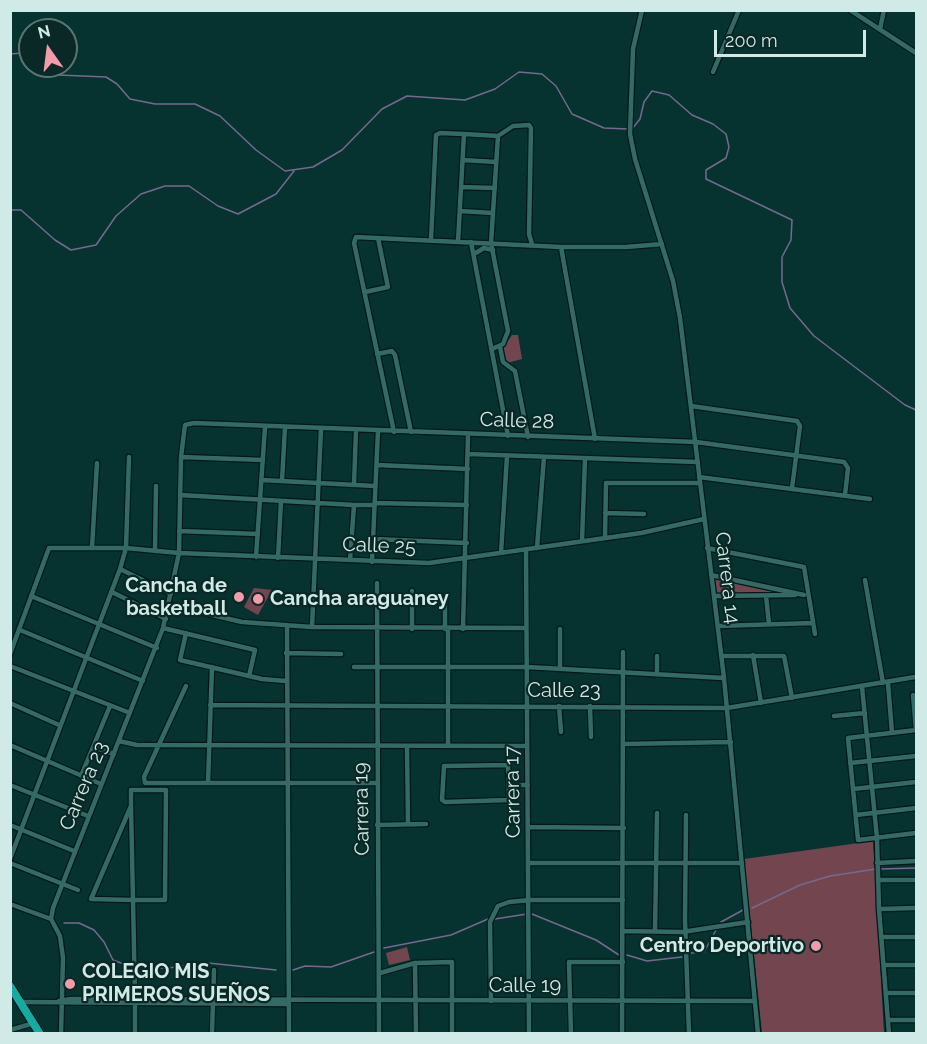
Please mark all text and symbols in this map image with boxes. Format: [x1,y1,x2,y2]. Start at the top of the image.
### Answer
north arrow [18,18,78,78]
scale bar [717,18,868,56]
text: N [36,21,52,43]
text: 200 m [725,30,778,51]
street label: Calle 28 [479,408,555,434]
street label: Carrera 14 [709,531,745,625]
street label: Calle 25 [342,533,416,559]
place label: Cancha de basketball [125,574,227,621]
place label: Cancha araguaney [270,587,449,611]
marker: Cancha de basketball [232,590,246,604]
marker: Cancha araguaney [251,592,265,606]
street label: Calle 23 [527,679,601,703]
street label: Carrera 23 [55,738,113,834]
street label: Carrera 17 [500,746,526,838]
street label: Carrera 19 [349,762,375,856]
place label: Centro Deportivo [640,934,804,958]
marker: Centro Deportivo [809,939,823,953]
place label: COLEGIO MIS PRIMEROS SUEÑOS [82,960,270,1007]
street label: Calle 19 [489,974,561,998]
marker: COLEGIO MIS PRIMEROS SUEÑOS [63,977,77,991]

